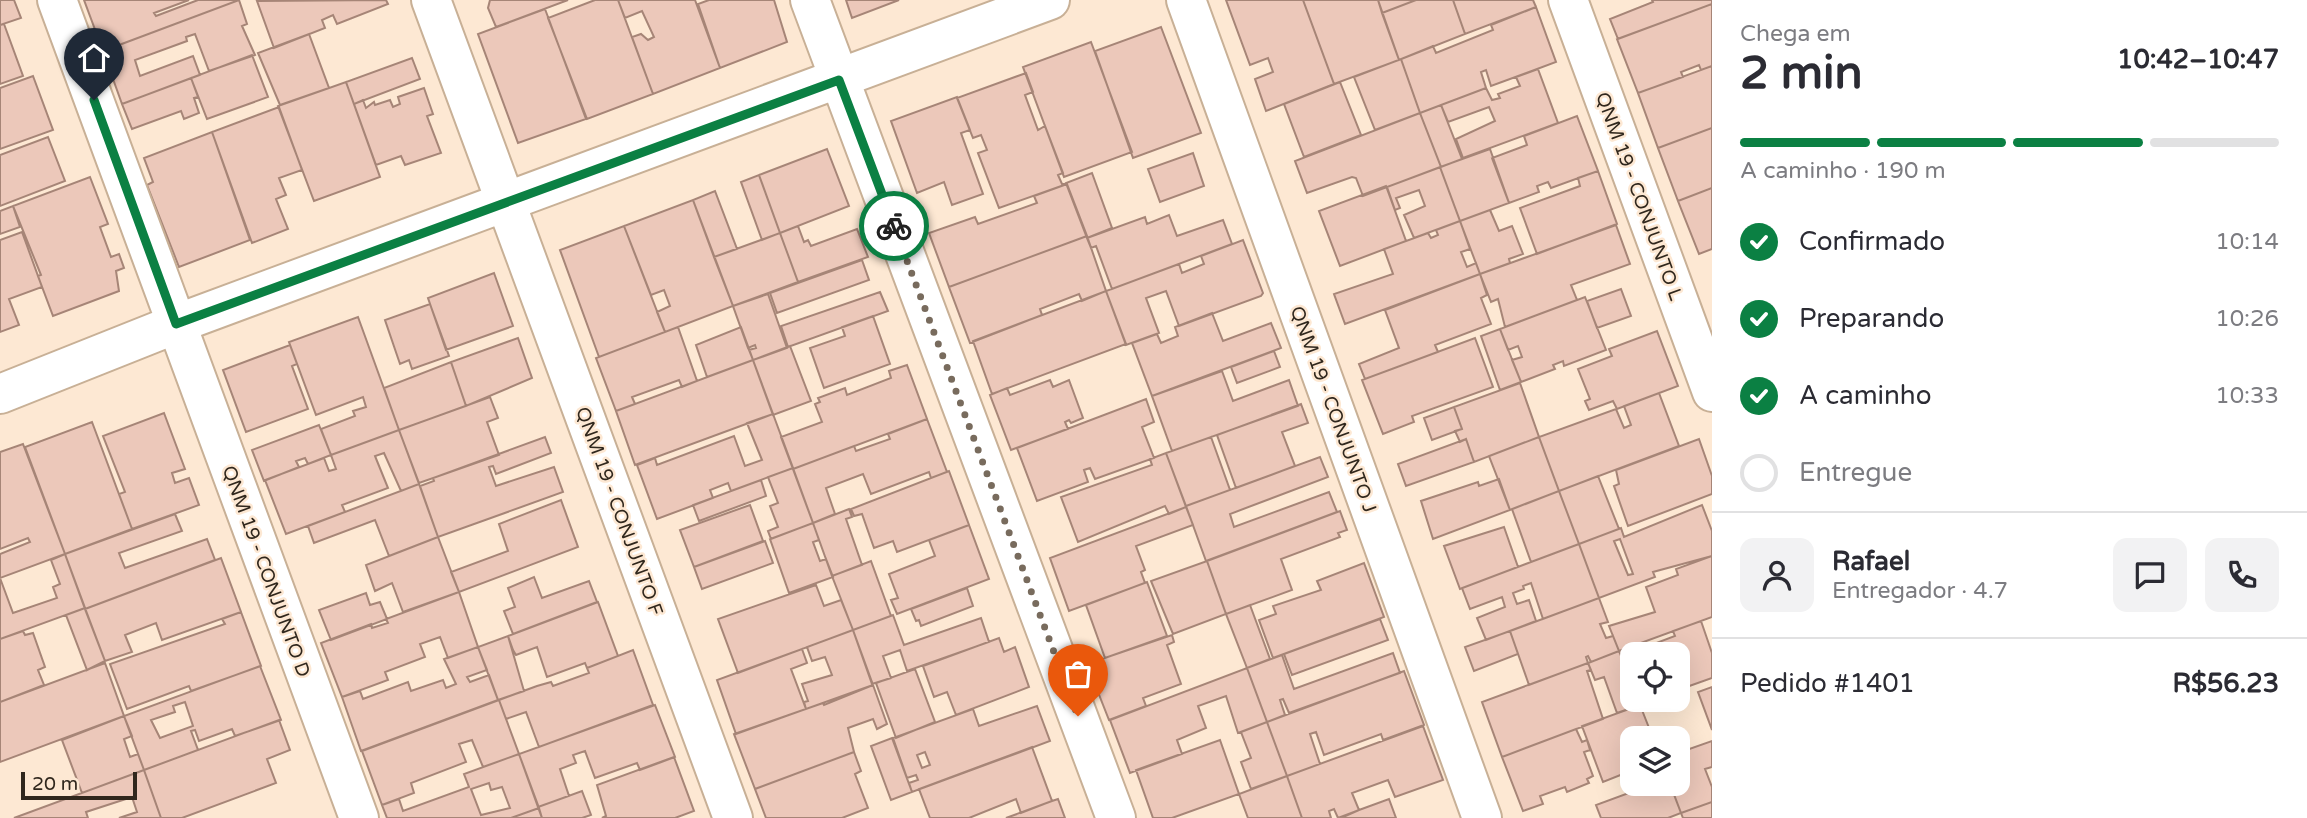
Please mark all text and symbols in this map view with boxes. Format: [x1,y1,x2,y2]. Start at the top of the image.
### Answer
text: Chega em [1740,20,1851,48]
pin [64,28,124,100]
icon: home [75,39,113,77]
text: 10:42–10:47 [2117,44,2279,75]
text: 2 min [1740,46,1863,101]
street label: QNM 19 - CONJUNTO L [1591,89,1687,303]
text: A caminho · 190 m [1740,157,1946,185]
courier [859,191,929,261]
icon: bike [875,207,913,245]
icon: check [1740,223,1778,261]
text: Confirmado [1799,226,1945,257]
text: 10:14 [2215,228,2279,256]
icon: check [1740,300,1778,338]
street label: QNM 19 - CONJUNTO J [1285,303,1381,515]
text: Preparando [1799,303,1944,334]
text: 10:26 [2215,305,2279,333]
icon: check [1740,377,1778,415]
text: A caminho [1799,380,1931,411]
text: 10:33 [2215,382,2279,410]
street label: QNM 19 - CONJUNTO F [571,404,667,619]
text: Entregue [1799,457,1912,488]
street label: QNM 19 - CONJUNTO D [218,463,315,680]
button: person [1740,538,1814,612]
button: chat [2113,538,2187,612]
button: phone [2205,538,2279,612]
text: Rafael [1832,546,1910,577]
text: Entregador · 4.7 [1832,577,2008,605]
map controls [1620,642,1690,796]
button: locate [1620,642,1690,712]
pin [1048,644,1108,716]
icon: bag [1059,655,1097,693]
text: Pedido #1401 [1740,668,1915,699]
text: R$56.23 [2172,668,2279,699]
button: layers [1620,726,1690,796]
scale bar [21,769,136,801]
text: 20 m [32,773,78,795]

